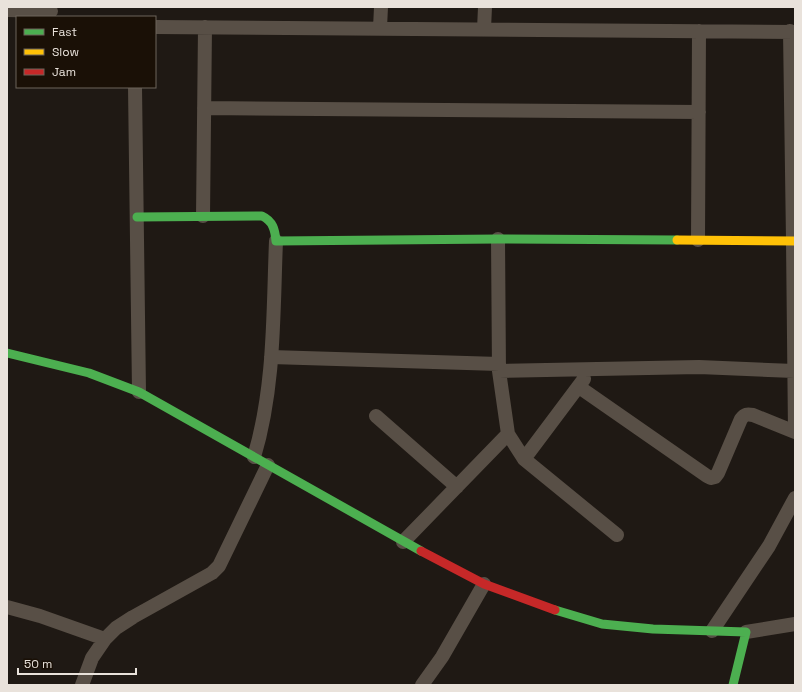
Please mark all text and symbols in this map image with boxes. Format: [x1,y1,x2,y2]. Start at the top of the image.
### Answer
legend [16,16,156,88]
text: Fast [52,24,77,40]
text: Slow [52,44,79,60]
text: Jam [52,64,76,80]
scale bar [18,650,136,676]
text: 50 m [24,656,52,672]

